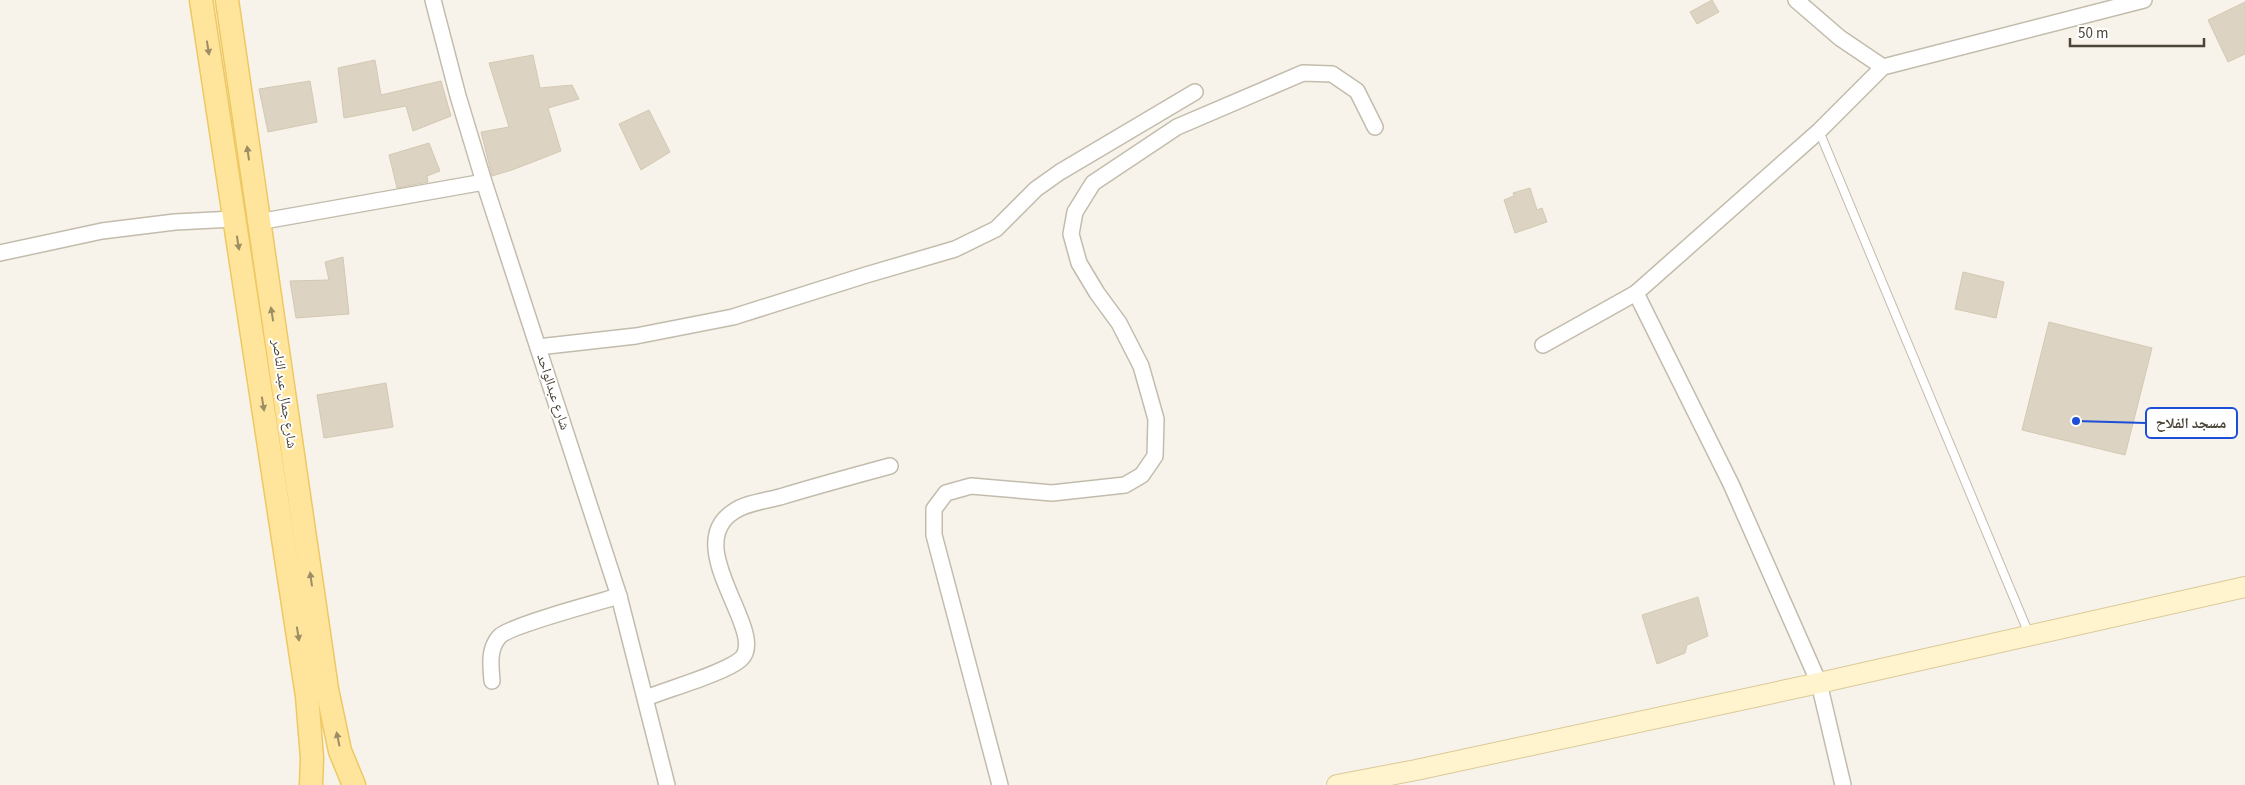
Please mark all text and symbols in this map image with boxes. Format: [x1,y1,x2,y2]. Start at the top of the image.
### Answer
scale bar [2070,15,2204,47]
text: 50 m [2078,23,2108,44]
one-way arrow [205,41,213,57]
one-way arrow [244,145,252,161]
one-way arrow [234,236,242,252]
one-way arrow [268,306,276,322]
street label: شارع جمال عبد الناصر [266,337,302,450]
street label: شارع عبدالواحد [531,351,575,433]
one-way arrow [259,396,267,412]
callout: مسجد الفلاح [2146,408,2237,438]
text: مسجد الفلاح [2156,413,2226,434]
one-way arrow [307,570,315,586]
one-way arrow [294,626,302,642]
one-way arrow [333,731,341,747]

